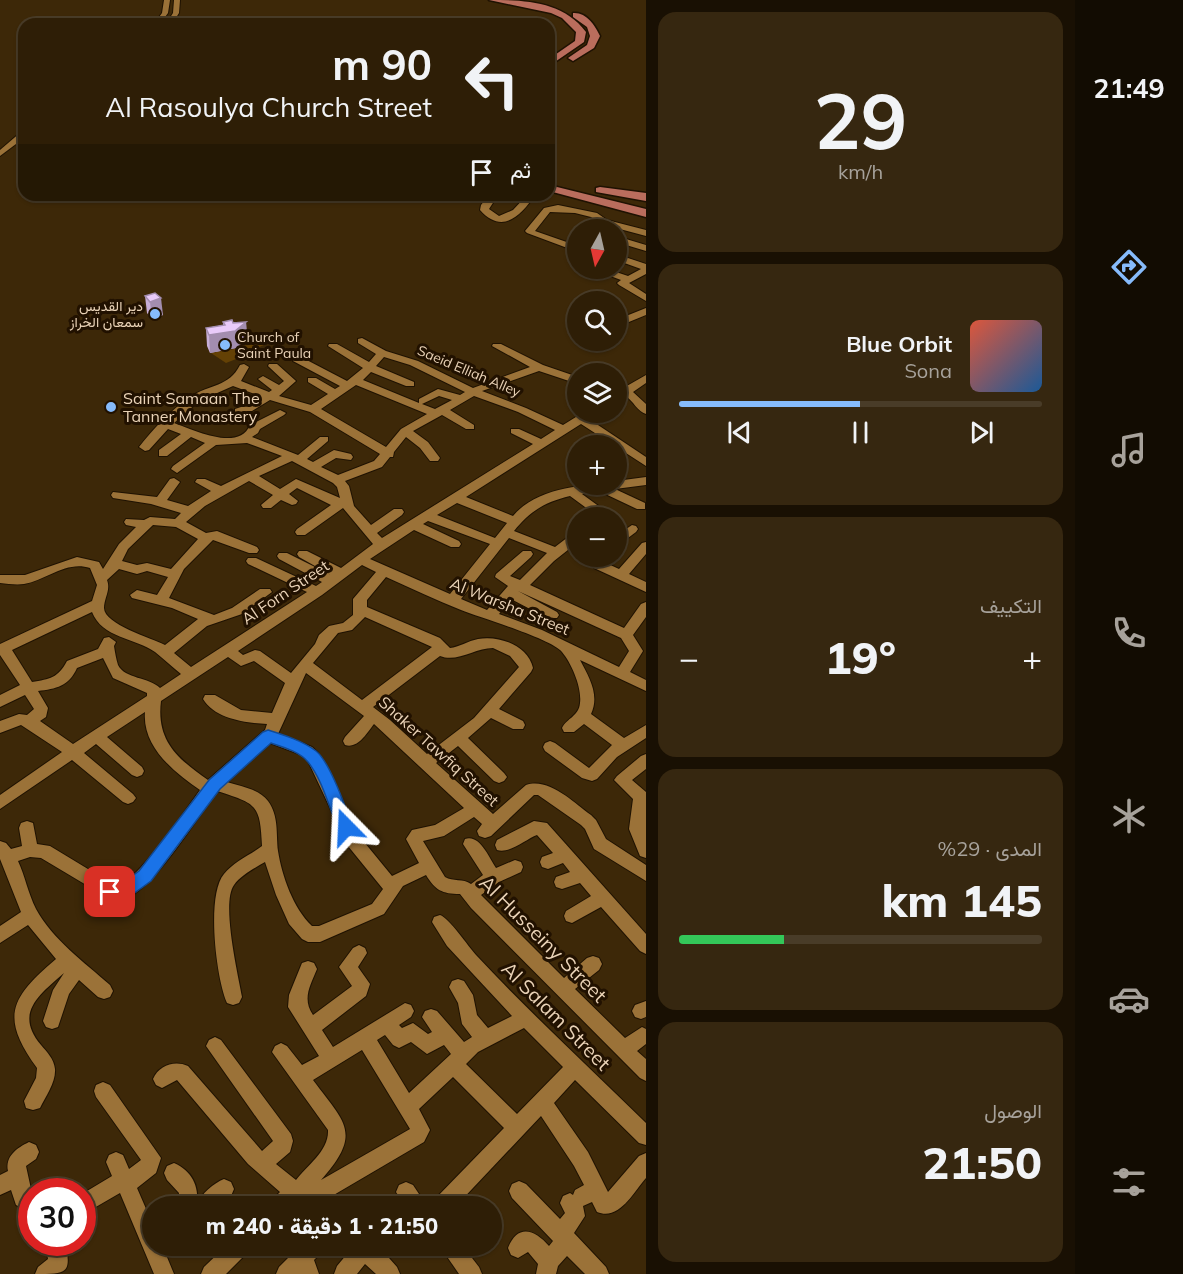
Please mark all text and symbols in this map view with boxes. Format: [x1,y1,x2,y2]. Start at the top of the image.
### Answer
text: 90 m [332,38,432,91]
icon: left [453,42,531,120]
text: 29 [814,71,907,169]
text: 21:49 [1093,71,1165,105]
text: Al Rasoulya Church Street [105,90,432,124]
icon: arrive [465,156,498,189]
text: ثم [510,156,531,184]
text: km/h [838,159,883,184]
north arrow [567,219,627,279]
map controls [567,219,627,567]
icon: directions [1108,246,1150,288]
button: search [567,291,627,351]
place label: دير القديس سمعان الخراز [69,297,143,331]
marker: دير القديس سمعان الخراز [148,307,162,321]
place label: Church of Saint Paula [237,328,311,362]
text: Blue Orbit [846,330,952,358]
marker: Church of Saint Paula [218,338,232,352]
street label: Saeid Elliah Alley [415,341,524,401]
text: Sona [904,358,952,383]
button: layers [567,363,627,423]
place label: Saint Samaan The Tanner Monastery [123,388,260,426]
marker: Saint Samaan The Tanner Monastery [104,400,118,414]
icon: previous [723,416,756,449]
icon: pause [844,416,877,449]
icon: next [965,416,998,449]
icon: music [1108,429,1150,471]
button: + [567,435,627,495]
button: − [567,507,627,567]
street label: Al Forn Street [237,555,333,629]
street label: Al Warsha Street [447,573,573,639]
text: التكييف [980,593,1042,618]
icon: phone [1108,612,1150,654]
text: 19° [825,629,896,685]
text: − [679,637,699,678]
text: + [1022,637,1042,678]
street label: Shaker Tawfiq Street [375,692,504,811]
position arrow [314,795,378,859]
icon: climate [1108,795,1150,837]
text: المدى · 29% [938,836,1042,861]
pin [84,866,135,917]
street label: Al Husseiny Street [474,870,612,1008]
text: 145 km [881,872,1042,928]
icon: arrive [93,875,126,908]
street label: Al Salam Street [497,956,616,1075]
icon: car [1108,978,1150,1020]
text: الوصول [984,1098,1042,1123]
text: 21:50 [922,1134,1042,1190]
icon: filters [1108,1161,1150,1203]
speed limit sign: 30 [18,1178,96,1256]
text: 21:50 · 1 دقيقة · 240 m [206,1212,438,1240]

